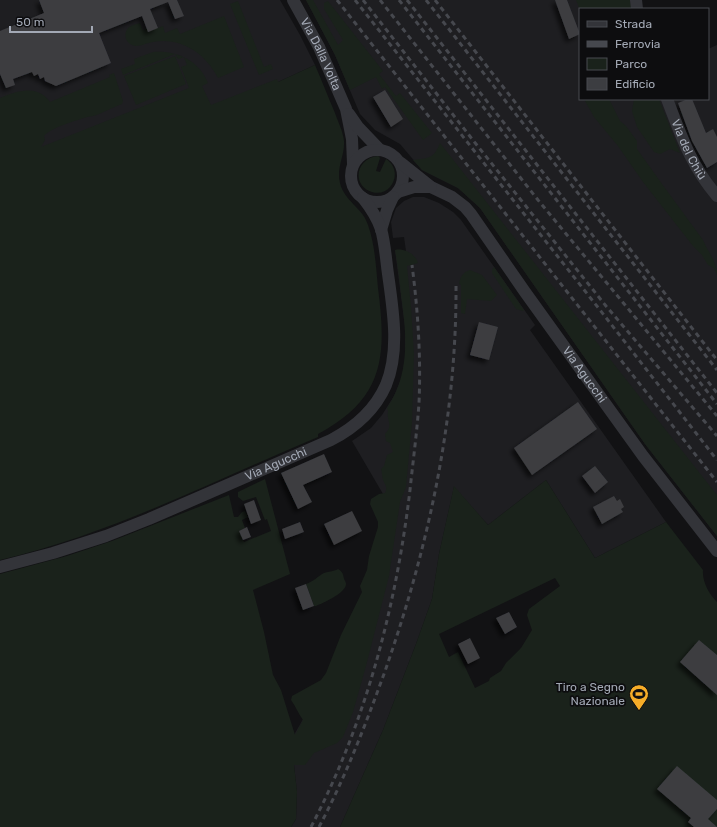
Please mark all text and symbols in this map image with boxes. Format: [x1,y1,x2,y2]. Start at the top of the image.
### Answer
scale bar [10,8,92,34]
legend [579,8,709,100]
text: 50 m [16,15,44,29]
street label: Via Dalla Volta [297,16,344,93]
text: Strada [615,17,652,31]
text: Ferrovia [615,37,660,51]
text: Parco [615,57,647,71]
text: Edificio [615,77,655,91]
street label: Via del Chiù [668,117,709,182]
street label: Via Agucchi [560,344,609,406]
street label: Via Agucchi [243,444,309,483]
place label: Tiro a Segno Nazionale [556,680,625,708]
sports icon: Tiro a Segno Nazionale [628,683,650,711]

